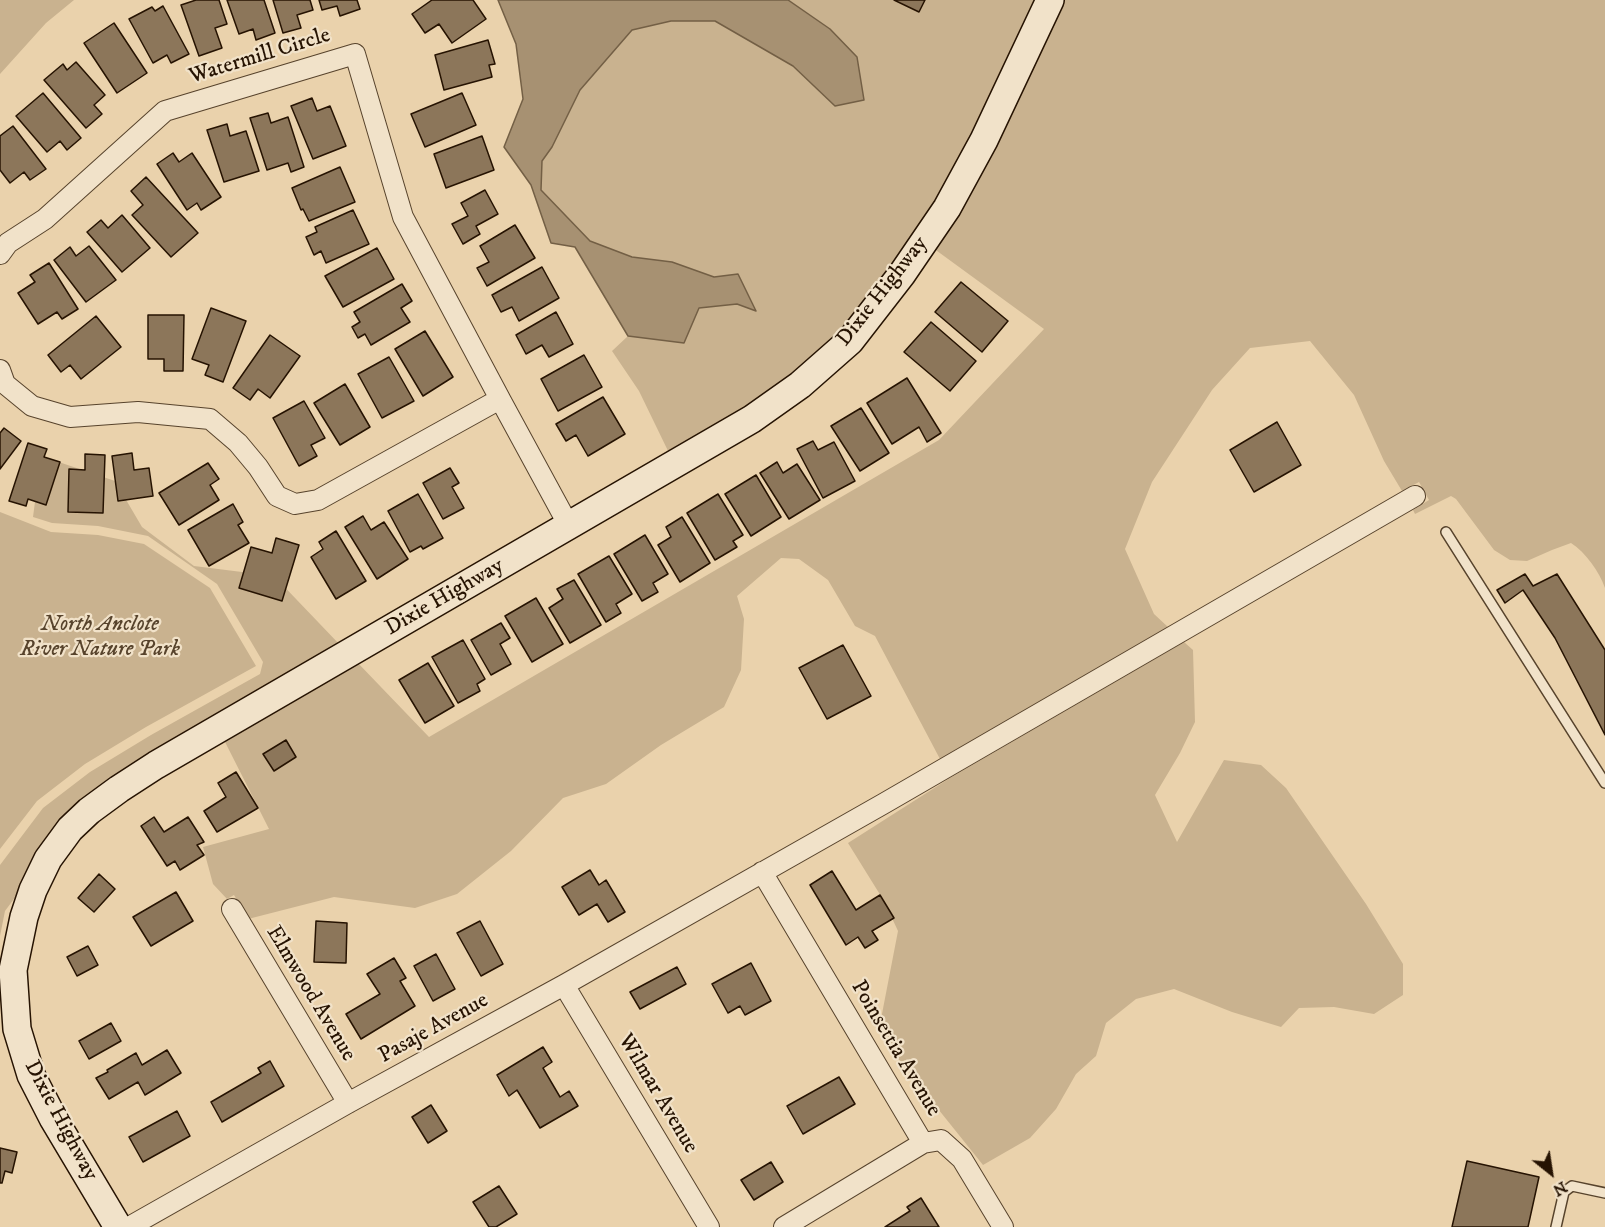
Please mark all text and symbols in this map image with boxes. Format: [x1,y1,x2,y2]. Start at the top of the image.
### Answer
street label: Watermill Circle [186,23,334,91]
street label: Dixie Highway [832,232,934,352]
street label: Dixie Highway [381,553,509,643]
park label: North Anclote River Nature Park [20,612,180,664]
street label: Elmwood Avenue [259,922,361,1066]
street label: Poinsettia Avenue [844,976,946,1122]
street label: Pasaje Avenue [375,988,493,1070]
street label: Wilmar Avenue [611,1030,703,1158]
street label: Dixie Highway [17,1056,103,1186]
north arrow [1521,1143,1581,1203]
text: N [1549,1177,1571,1201]

